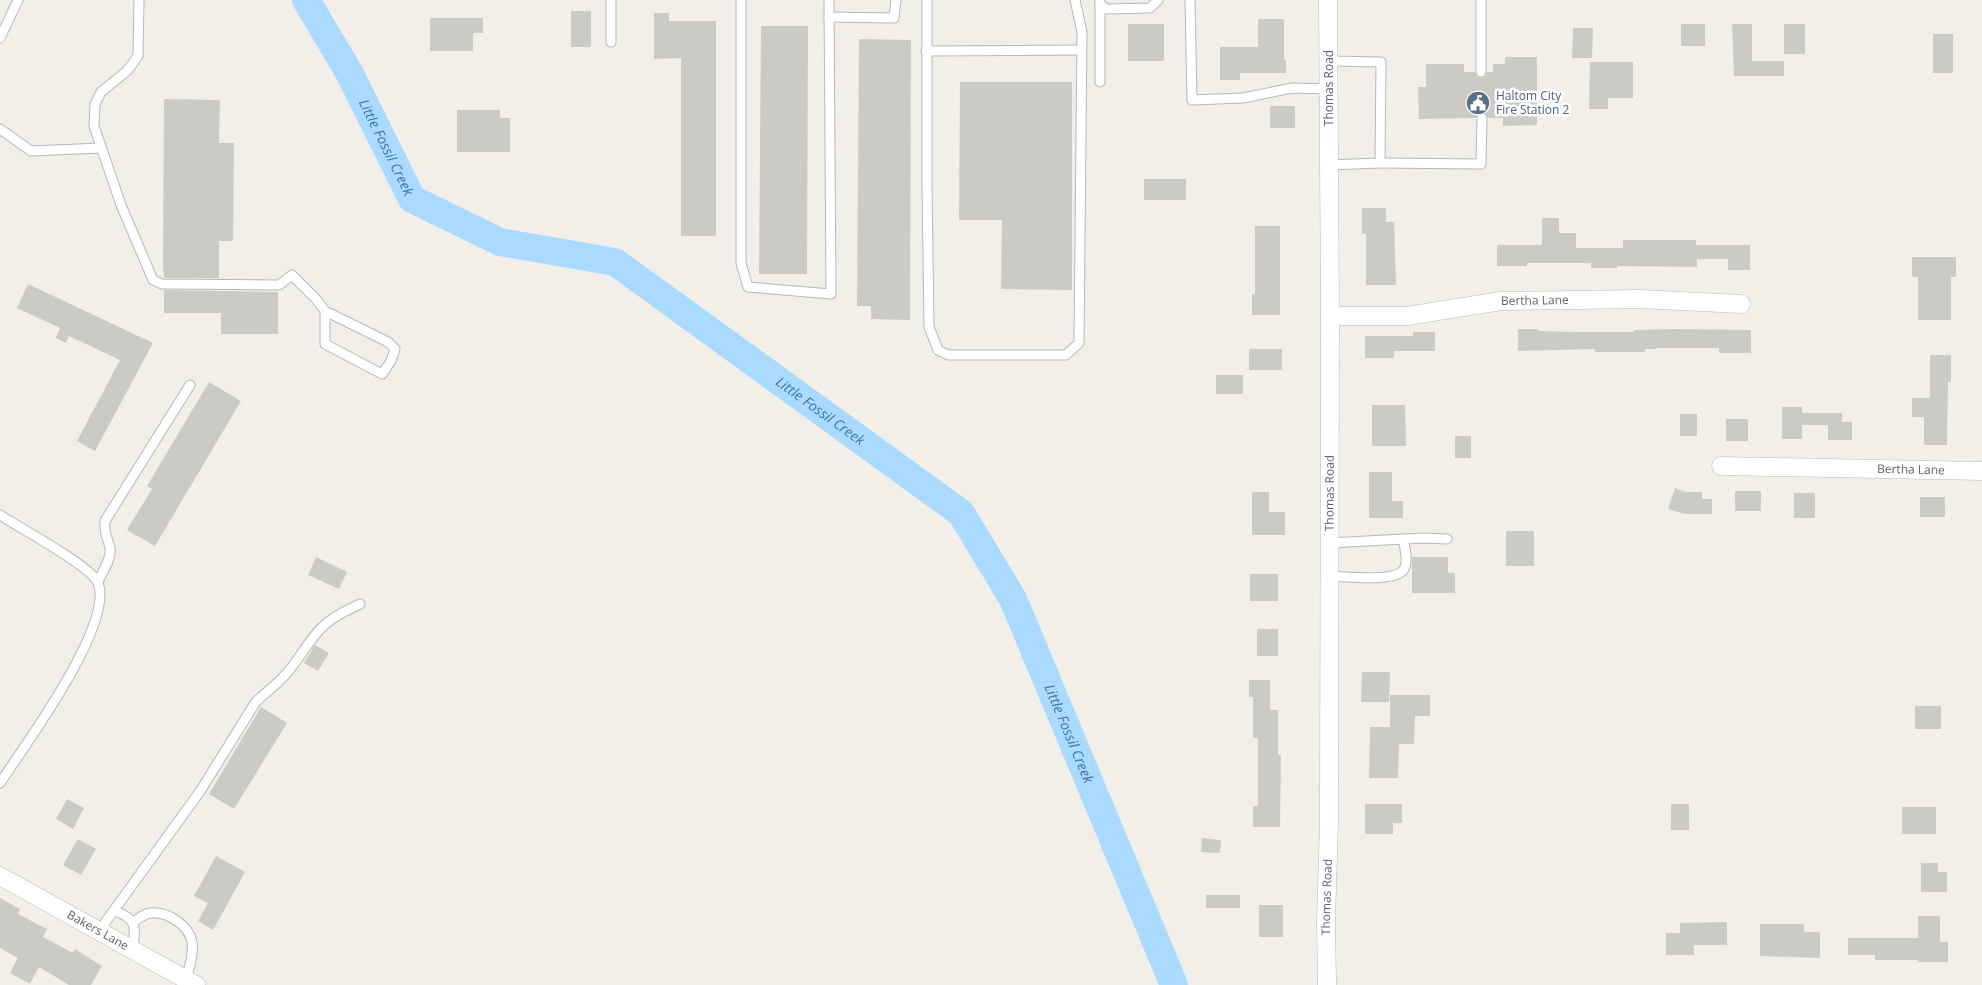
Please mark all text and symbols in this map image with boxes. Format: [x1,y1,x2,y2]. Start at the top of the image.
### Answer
street label: Thomas Road [1320,50,1337,126]
place label: Haltom City Fire Station 2 [1496,87,1570,118]
public building icon: Haltom City Fire Station 2 [1465,90,1491,116]
water label: Little Fossil Creek [355,96,419,200]
street label: Bertha Lane [1501,291,1569,309]
water label: Little Fossil Creek [772,372,870,450]
street label: Thomas Road [1321,455,1338,531]
street label: Bertha Lane [1877,460,1945,478]
water label: Little Fossil Creek [1040,681,1099,787]
street label: Thomas Road [1317,859,1336,935]
street label: Bakers Lane [64,906,132,954]

